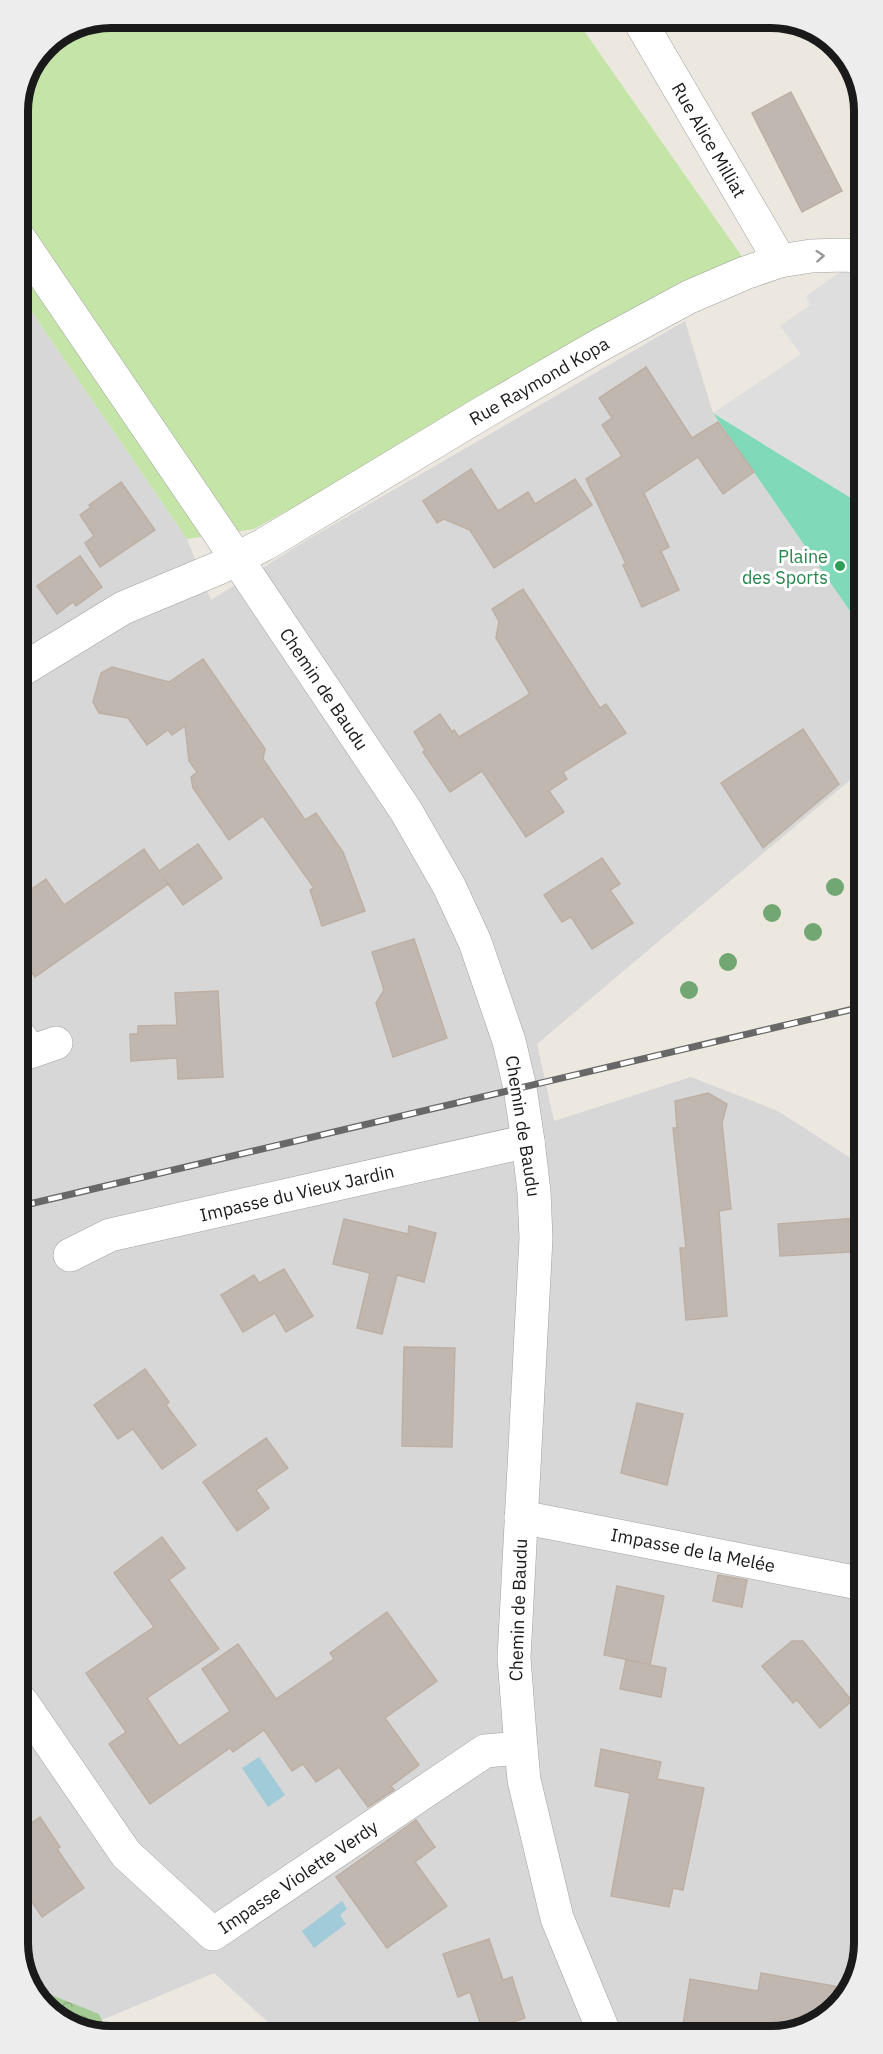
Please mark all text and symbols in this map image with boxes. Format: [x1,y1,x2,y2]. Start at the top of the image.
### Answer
street label: Rue Alice Milliat [667,78,751,202]
one-way arrow [816,250,825,263]
street label: Rue Raymond Kopa [465,331,613,430]
place label: Plaine des Sports [742,545,828,589]
marker: Plaine des Sports [833,559,847,573]
street label: Chemin de Baudu [275,623,373,755]
street label: Chemin de Baudu [500,1054,546,1198]
street label: Impasse du Vieux Jardin [198,1159,396,1227]
street label: Impasse de la Melée [609,1523,777,1577]
street label: Chemin de Baudu [504,1538,532,1682]
street label: Impasse Violette Verdy [214,1815,382,1939]

